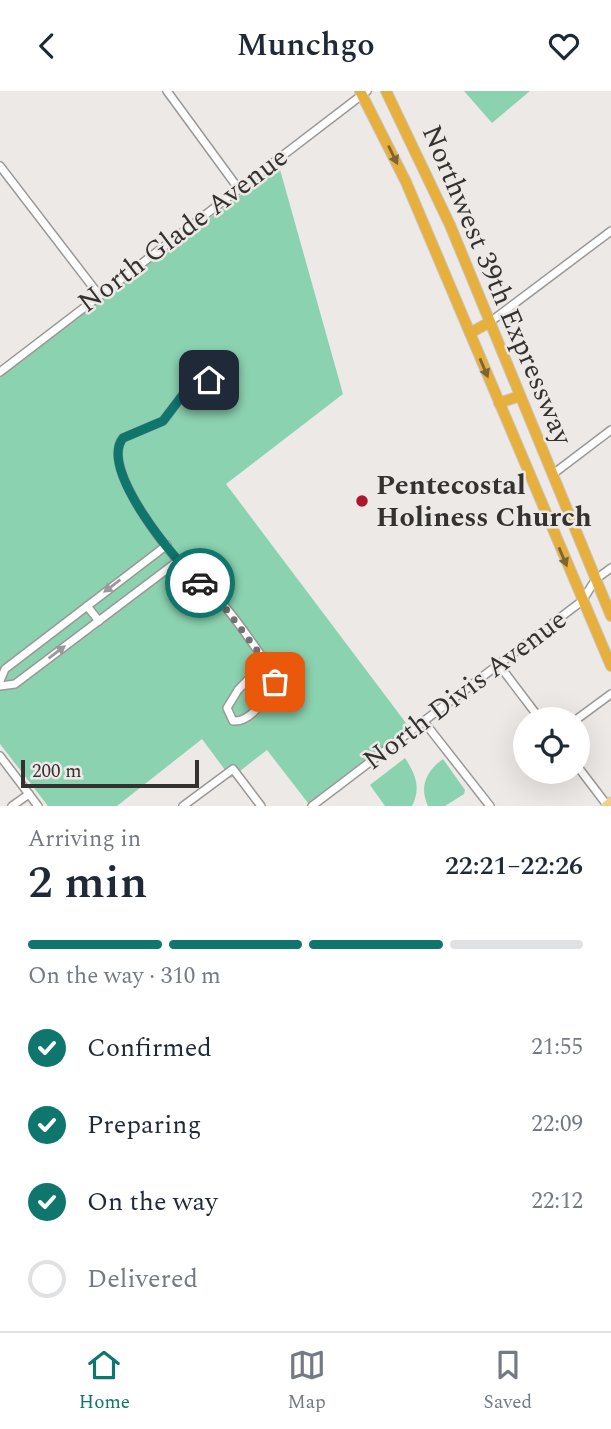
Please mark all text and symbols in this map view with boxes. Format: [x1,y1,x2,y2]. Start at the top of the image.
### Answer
text: Munchgo [236,21,375,70]
icon: back [28,27,66,65]
icon: heart [545,27,583,65]
street label: Northwest 39th Expressway [410,118,585,453]
street label: North Glade Avenue [69,136,297,324]
one-way arrow [387,145,399,165]
pin [179,350,239,410]
one-way arrow [479,358,490,379]
icon: home [190,361,228,399]
place label: Pentecostal Holiness Church [376,464,592,539]
marker: Pentecostal Holiness Church [354,493,370,509]
one-way arrow [558,546,569,567]
courier [165,548,235,618]
icon: car [181,564,219,602]
one-way arrow [104,579,122,594]
street label: North Divis Avenue [354,599,576,781]
one-way arrow [48,645,66,660]
pin [245,652,305,712]
icon: bag [256,663,294,701]
map controls [513,707,590,784]
button: locate [513,707,590,784]
scale bar [21,757,200,789]
text: 200 m [32,757,82,786]
text: Arriving in [28,822,141,857]
text: 22:21–22:26 [445,846,583,886]
text: 2 min [28,848,147,918]
text: On the way · 310 m [28,959,221,994]
text: Confirmed [87,1028,212,1068]
icon: check [28,1029,66,1067]
text: 21:55 [531,1030,583,1065]
text: Preparing [87,1105,201,1145]
icon: check [28,1106,66,1144]
text: 22:09 [531,1107,583,1142]
text: On the way [87,1182,218,1222]
icon: check [28,1183,66,1221]
text: 22:12 [531,1184,583,1219]
text: Delivered [87,1259,198,1299]
tab: Home [79,1346,130,1417]
tab: Map [288,1346,326,1417]
tab: Saved [483,1346,532,1417]

